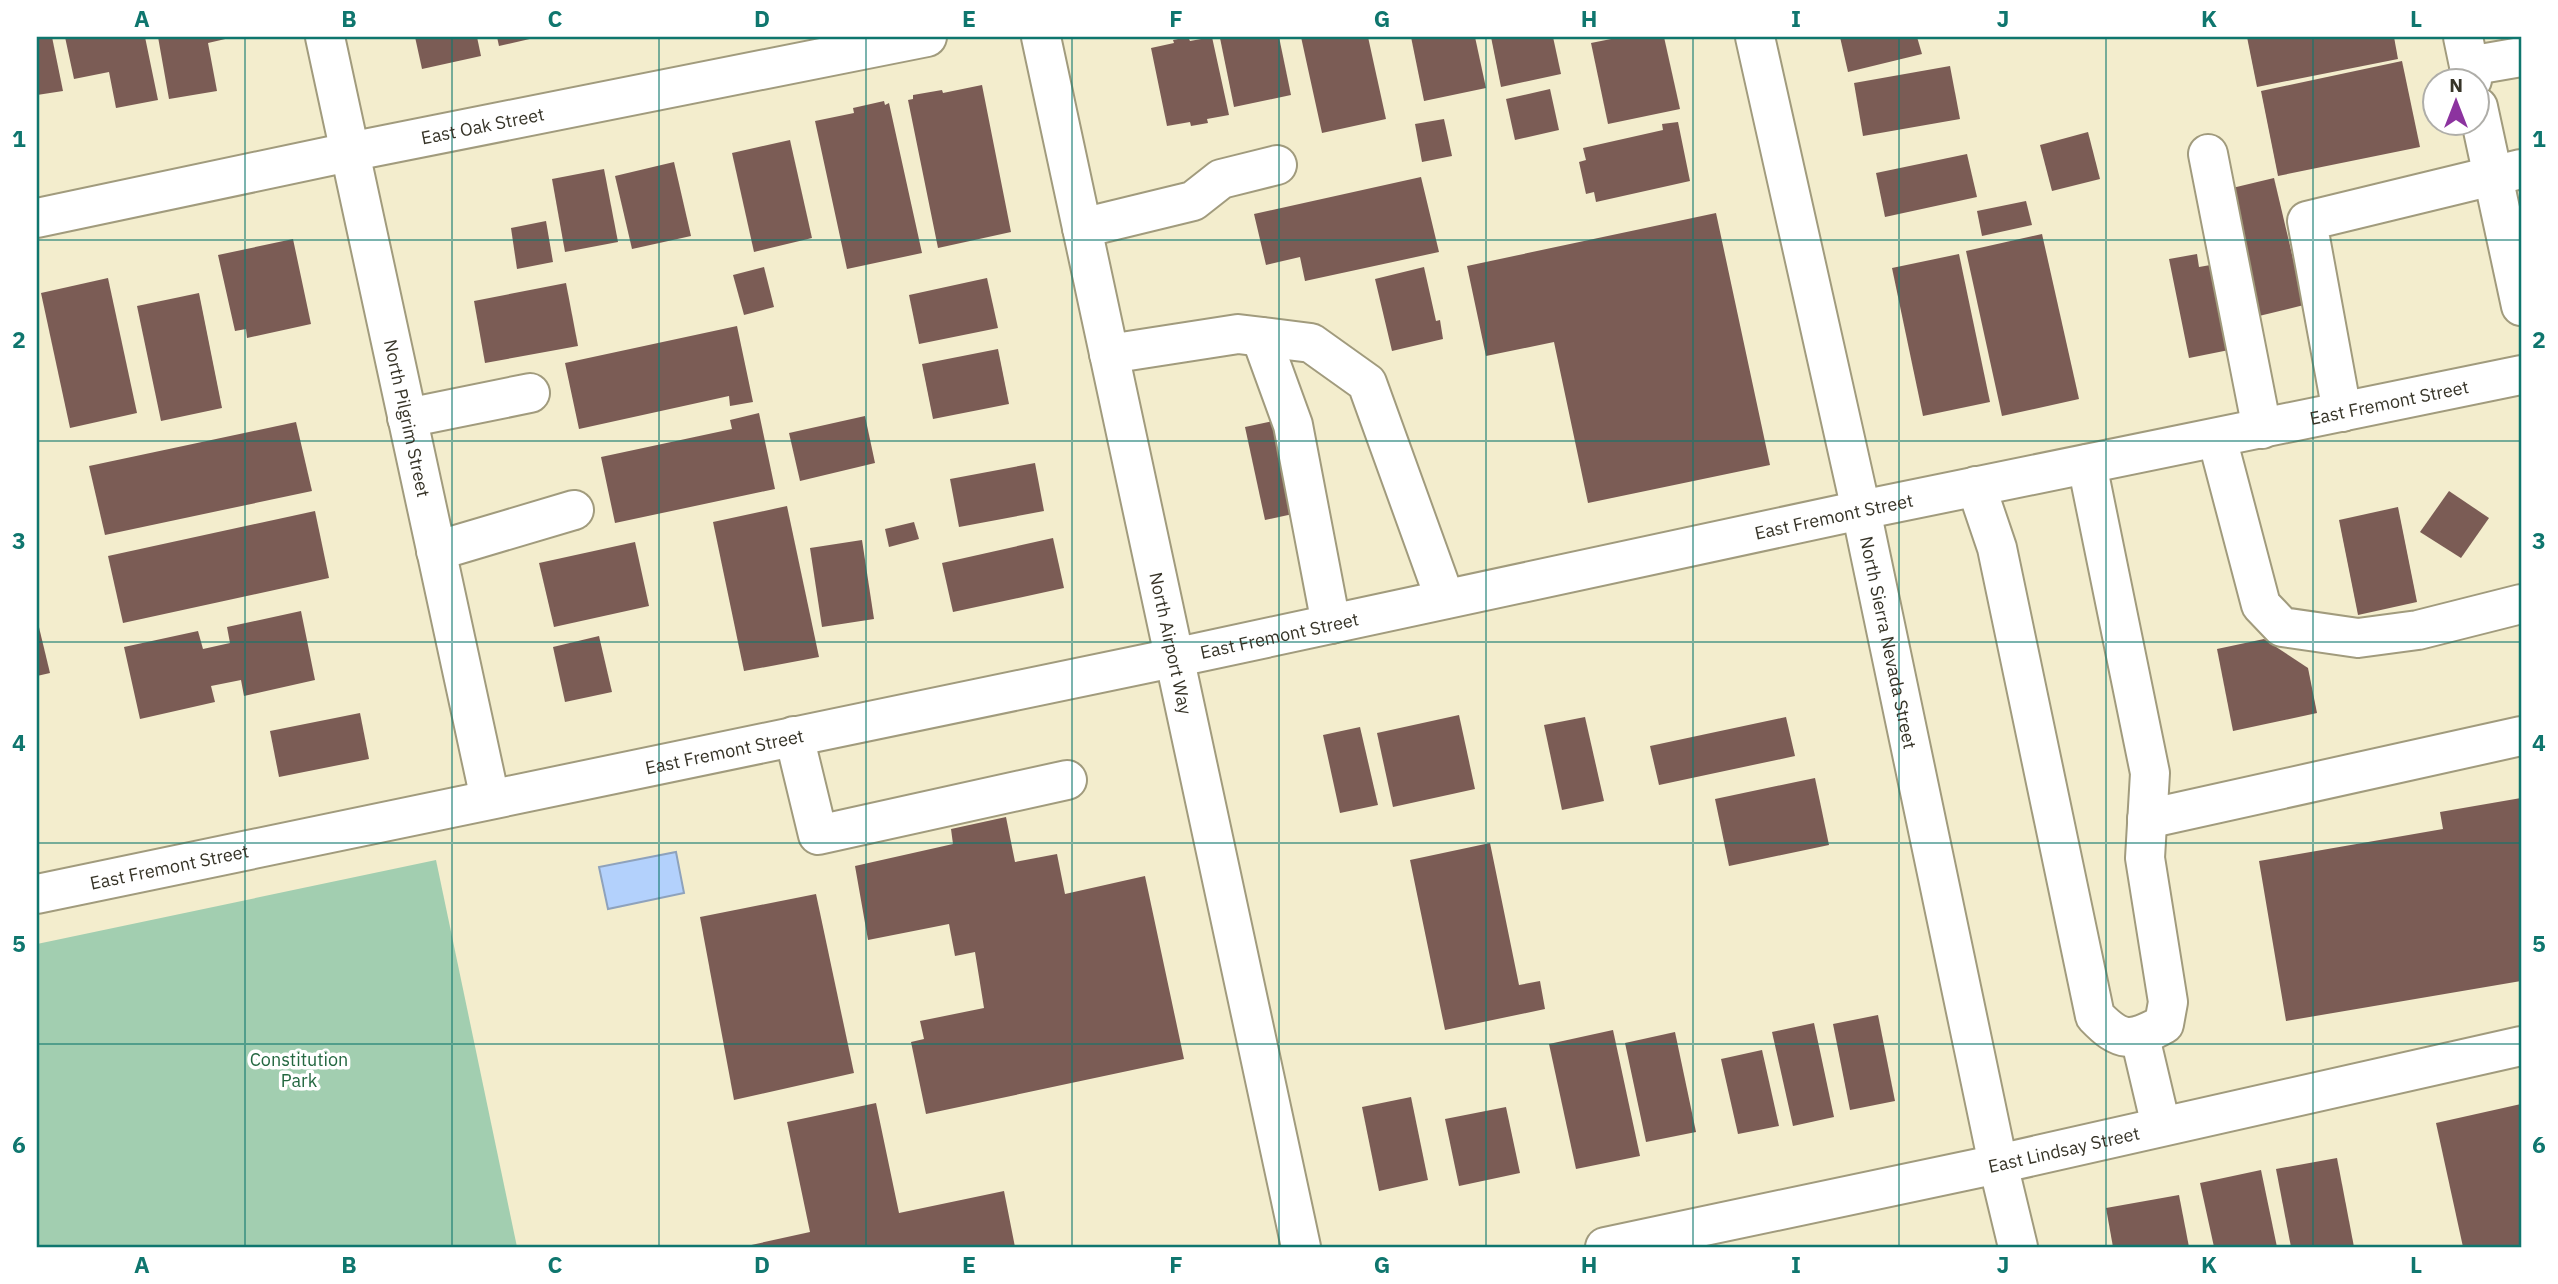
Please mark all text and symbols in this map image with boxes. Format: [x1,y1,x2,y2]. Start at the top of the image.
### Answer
text: A [134,3,150,33]
text: B [341,3,357,33]
text: C [548,3,563,33]
text: D [754,3,770,33]
text: E [962,3,976,33]
text: F [1169,3,1183,33]
text: G [1374,3,1390,33]
text: H [1581,3,1597,33]
text: I [1791,3,1801,33]
text: J [1997,3,2009,33]
text: K [2201,3,2217,33]
text: L [2410,3,2422,33]
north arrow [2422,66,2492,136]
text: N [2449,73,2463,97]
street label: East Oak Street [419,102,546,149]
text: 1 [12,123,26,153]
text: 1 [2532,123,2546,153]
text: 2 [12,324,26,354]
text: 2 [2532,324,2546,354]
street label: North Pilgrim Street [379,337,436,499]
street label: East Fremont Street [2308,375,2471,429]
street label: East Fremont Street [1752,488,1915,544]
text: 3 [12,525,26,555]
text: 3 [2532,525,2546,555]
street label: North Sierra Nevada Street [1855,534,1922,751]
street label: North Airport Way [1145,570,1198,717]
street label: East Fremont Street [1198,607,1361,663]
street label: East Fremont Street [643,724,806,779]
text: 4 [12,727,26,757]
text: 4 [2532,727,2546,757]
street label: East Fremont Street [88,839,251,894]
text: 5 [12,928,26,958]
text: 5 [2532,928,2546,958]
park label: Constitution Park [250,1048,348,1092]
street label: East Lindsay Street [1986,1121,2142,1177]
text: 6 [12,1129,26,1159]
text: 6 [2532,1129,2546,1159]
text: A [134,1249,150,1279]
text: B [341,1249,357,1279]
text: C [548,1249,563,1279]
text: D [754,1249,770,1279]
text: E [962,1249,976,1279]
text: F [1169,1249,1183,1279]
text: G [1374,1249,1390,1279]
text: H [1581,1249,1597,1279]
text: I [1791,1249,1801,1279]
text: J [1997,1249,2009,1279]
text: K [2201,1249,2217,1279]
text: L [2410,1249,2422,1279]

